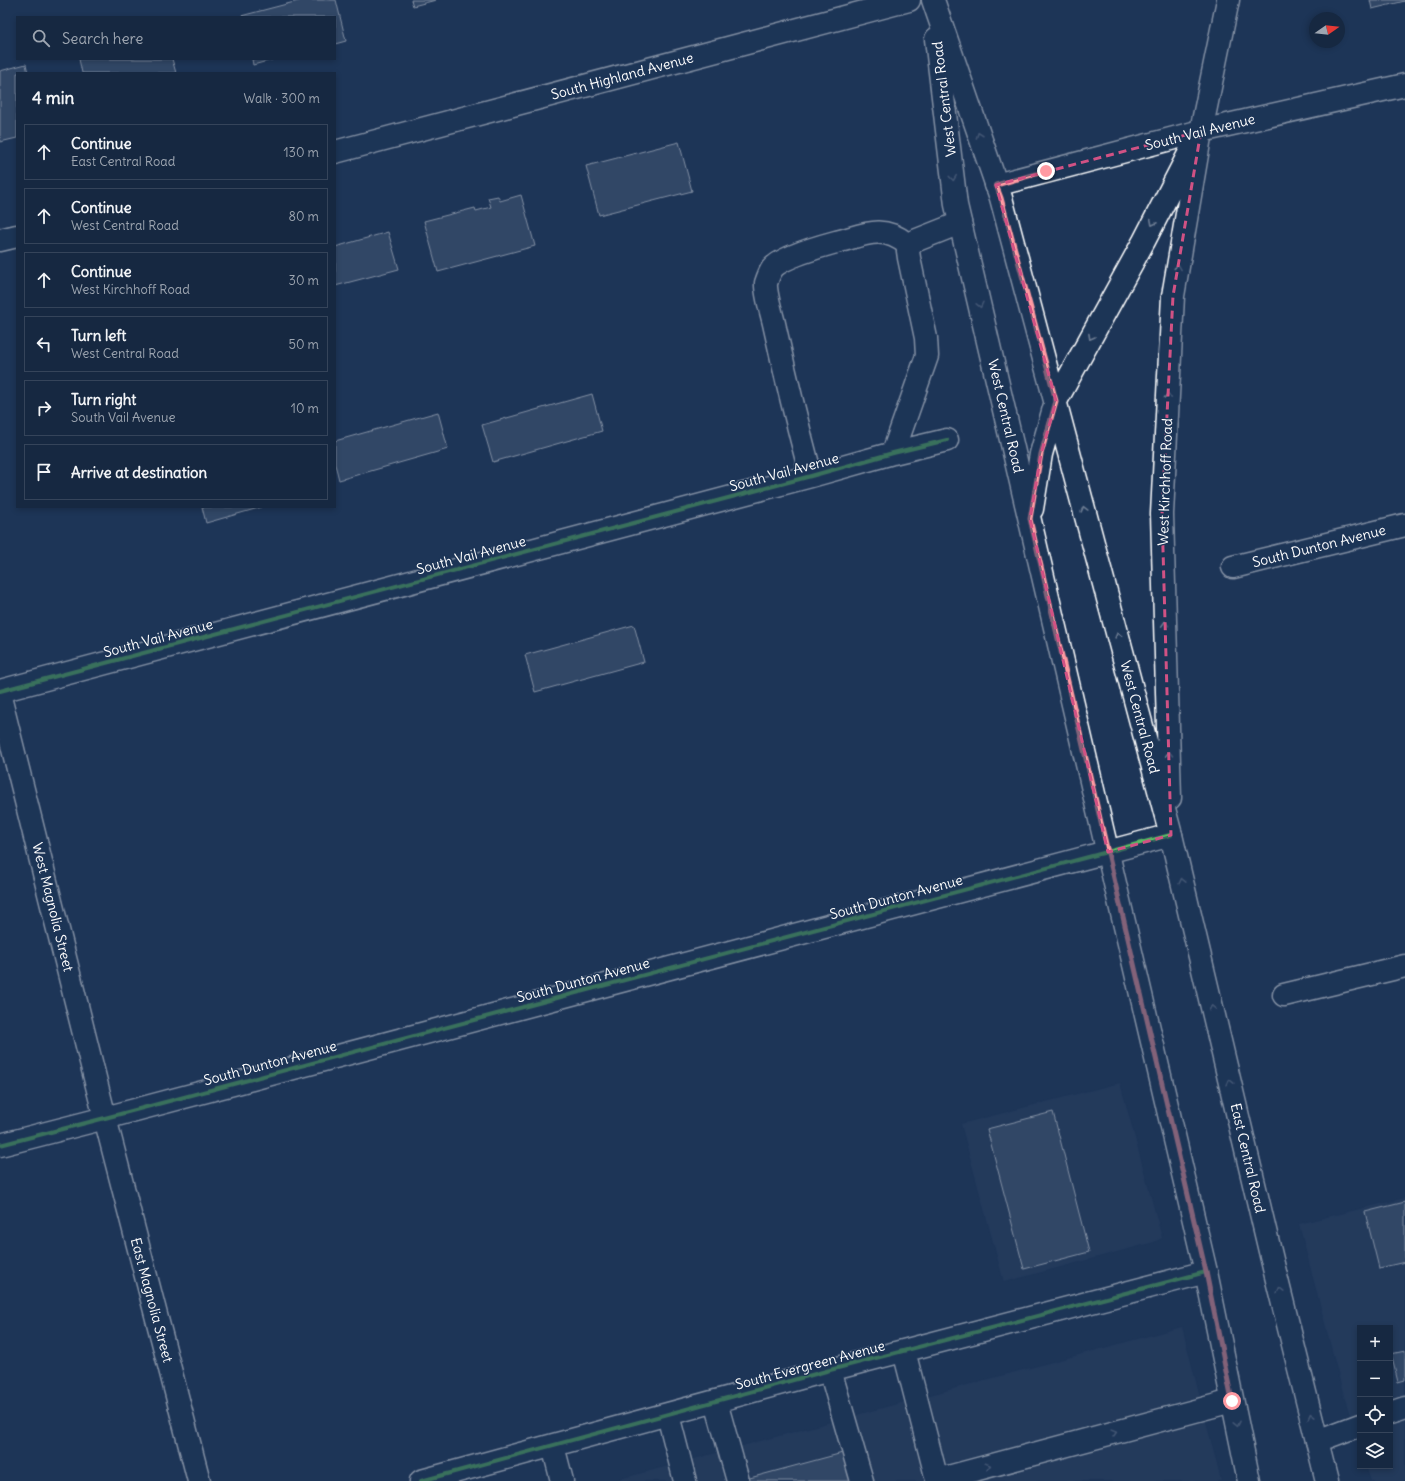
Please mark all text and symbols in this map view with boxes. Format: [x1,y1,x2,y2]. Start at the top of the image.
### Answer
north arrow [1309,12,1345,48]
search box [16,16,336,60]
icon: search [30,27,52,49]
text: Search here [62,29,143,48]
street label: West Central Road [928,40,960,158]
street label: South Highland Avenue [549,48,695,104]
text: 4 min [32,87,74,109]
text: Walk · 300 m [244,90,320,107]
street label: South Vail Avenue [1143,110,1257,154]
one-way arrow [975,132,984,139]
text: Continue [71,134,132,153]
icon: ahead [33,141,55,163]
text: 130 m [283,144,319,161]
text: East Central Road [71,153,175,170]
route end [1037,162,1055,180]
one-way arrow [948,175,957,181]
text: Continue [71,198,132,217]
icon: ahead [33,205,55,227]
text: 80 m [288,208,319,225]
text: West Central Road [71,217,179,234]
one-way arrow [1151,218,1158,226]
text: Continue [71,262,132,281]
one-way arrow [1173,263,1182,270]
icon: ahead [33,269,55,291]
text: 30 m [289,272,319,289]
text: West Kirchhoff Road [71,281,190,298]
one-way arrow [975,302,983,308]
text: Turn left [71,326,126,345]
icon: left [33,333,55,355]
one-way arrow [1088,333,1096,340]
text: 50 m [288,336,319,353]
text: West Central Road [71,345,179,362]
street label: West Central Road [984,357,1028,475]
text: Turn right [71,390,136,409]
one-way arrow [1164,393,1172,399]
icon: right [33,397,55,419]
text: 10 m [291,400,319,417]
text: South Vail Avenue [71,409,176,426]
street label: West Kirchhoff Road [1154,418,1176,546]
street label: South Vail Avenue [727,449,841,495]
icon: arrive [33,461,55,483]
text: Arrive at destination [71,463,207,482]
one-way arrow [1080,506,1089,513]
street label: South Dunton Avenue [1250,521,1388,571]
street label: South Vail Avenue [414,532,528,578]
street label: South Vail Avenue [101,615,215,661]
one-way arrow [1161,621,1169,627]
one-way arrow [1114,631,1122,638]
street label: West Central Road [1116,659,1164,775]
one-way arrow [1164,751,1173,757]
street label: West Magnolia Street [28,841,78,974]
street label: South Dunton Avenue [828,871,964,923]
one-way arrow [1178,878,1187,885]
street label: South Dunton Avenue [515,954,651,1006]
one-way arrow [1208,1004,1217,1011]
street label: South Dunton Avenue [202,1037,338,1089]
one-way arrow [1226,1078,1234,1085]
street label: East Central Road [1227,1101,1269,1215]
street label: East Magnolia Street [127,1236,177,1365]
one-way arrow [1276,1287,1284,1293]
map controls [1357,1325,1393,1469]
button: + [1357,1325,1393,1361]
street label: South Evergreen Avenue [733,1336,887,1394]
button: − [1357,1361,1393,1397]
route start [1223,1392,1241,1410]
button: locate [1357,1397,1393,1433]
one-way arrow [1307,1413,1316,1420]
one-way arrow [1233,1420,1241,1427]
one-way arrow [1110,1429,1117,1437]
button: layers [1357,1433,1393,1469]
one-way arrow [985,1463,991,1471]

